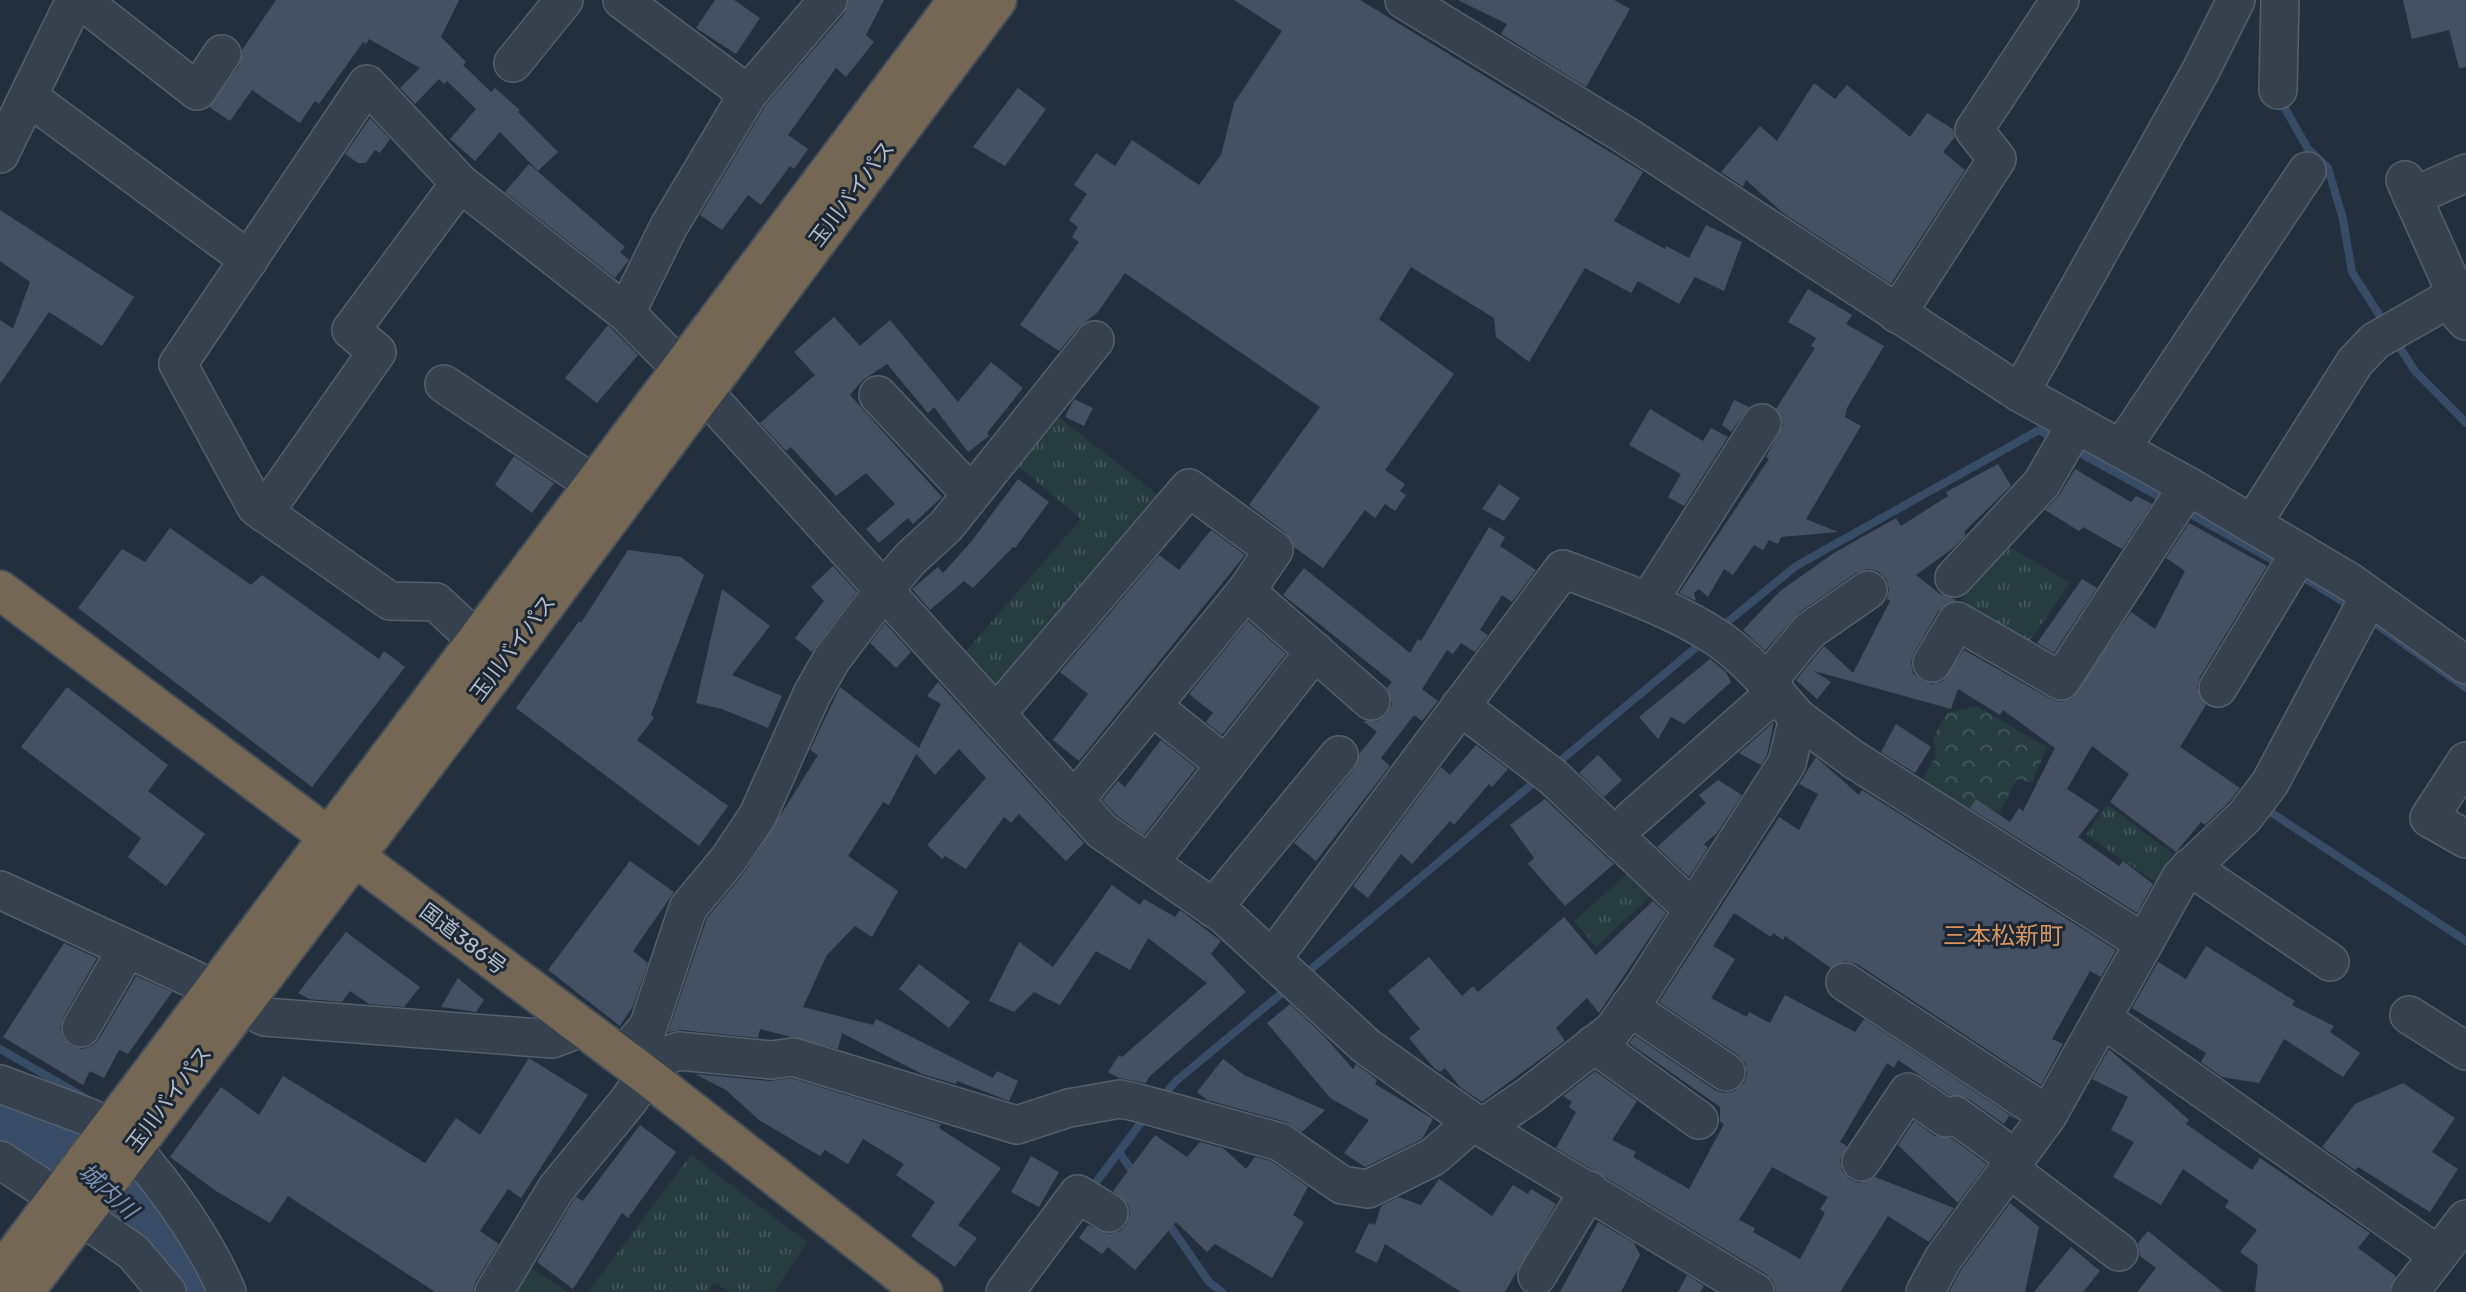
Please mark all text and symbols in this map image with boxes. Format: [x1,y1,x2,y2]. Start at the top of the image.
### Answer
street label: 玉川バイパス [804,136,899,251]
street label: 玉川バイパス [465,590,560,705]
street label: 国道386号 [415,898,511,979]
district label: 三本松新町 [1943,922,2063,950]
street label: 玉川バイパス [121,1041,216,1156]
water label: 城内川 [73,1158,145,1226]

